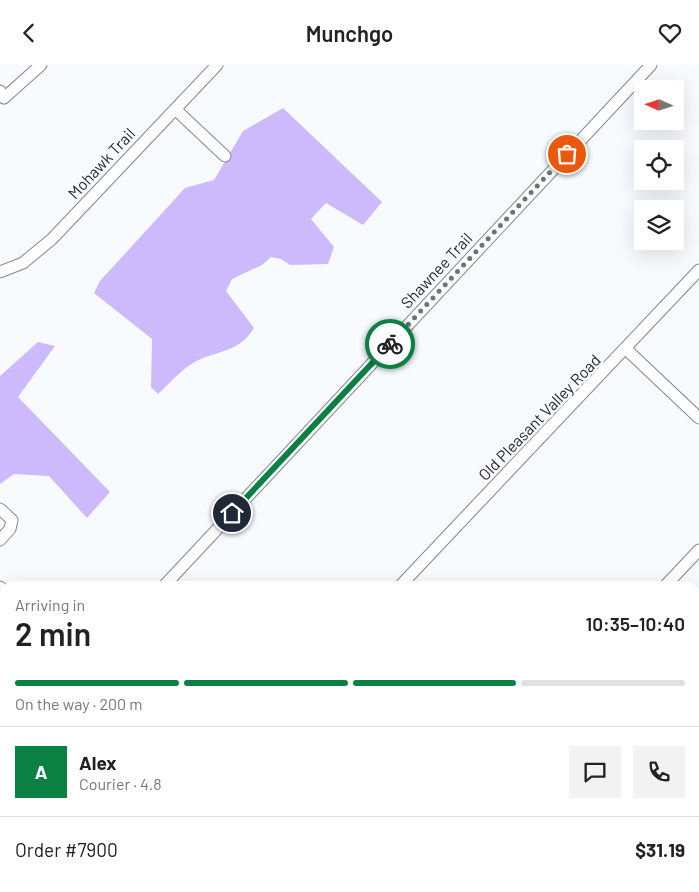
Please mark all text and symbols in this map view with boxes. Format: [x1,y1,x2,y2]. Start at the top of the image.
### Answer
icon: back [15,19,43,47]
icon: heart [656,19,684,47]
text: Munchgo [306,20,393,46]
north arrow [634,80,684,130]
map controls [634,80,684,250]
street label: Mohawk Trail [63,124,139,202]
pin [546,133,588,175]
icon: bag [553,140,581,168]
button: locate [634,140,684,190]
button: layers [634,200,684,250]
street label: Shawnee Trail [396,228,476,312]
courier [365,319,415,369]
icon: bike [376,330,404,358]
street label: Old Pleasant Valley Road [474,350,604,484]
pin [211,492,253,534]
icon: home [218,499,246,527]
text: Arriving in [15,595,85,614]
text: 10:35–10:40 [586,612,685,635]
text: 2 min [15,614,91,652]
text: On the way · 200 m [15,694,143,713]
button: chat [569,746,621,798]
button: phone [633,746,685,798]
text: Alex [79,751,117,774]
text: A [35,760,47,783]
text: Courier · 4.8 [79,774,162,793]
text: Order #7900 [15,838,118,861]
text: $31.19 [635,838,685,861]

